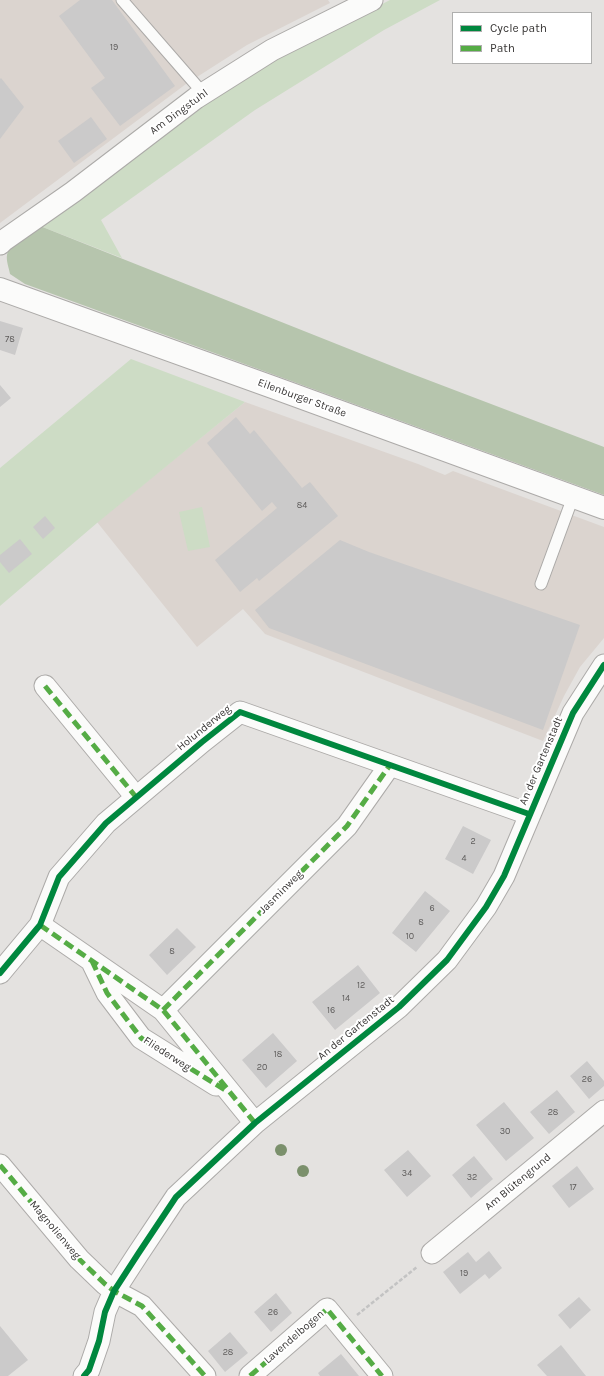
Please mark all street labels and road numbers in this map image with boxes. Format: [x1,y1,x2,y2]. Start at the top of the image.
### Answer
street label: Am Dingstuhl [147,86,211,138]
street label: Eilenburger Straße [256,376,348,420]
street label: Holunderweg [174,702,234,754]
street label: An der Gartenstadt [516,715,566,807]
street label: Jasminweg [256,867,306,917]
street label: An der Gartenstadt [315,993,397,1063]
street label: Fliederweg [141,1034,193,1074]
street label: Am Blütengrund [482,1151,554,1213]
street label: Magnolienweg [27,1198,83,1262]
street label: Lavendelbogen [261,1307,327,1367]

